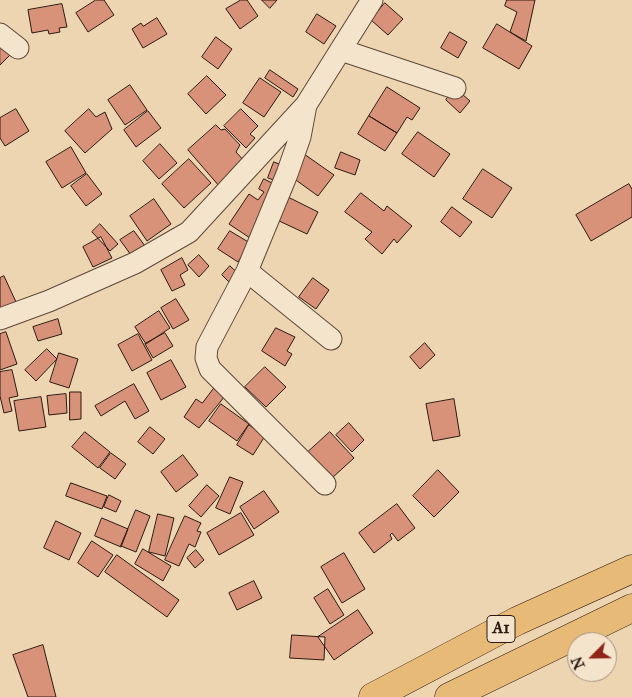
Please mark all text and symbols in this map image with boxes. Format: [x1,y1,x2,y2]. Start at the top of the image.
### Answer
road number: A1 [487,616,515,642]
north arrow [567,632,617,682]
text: N [569,654,589,671]

